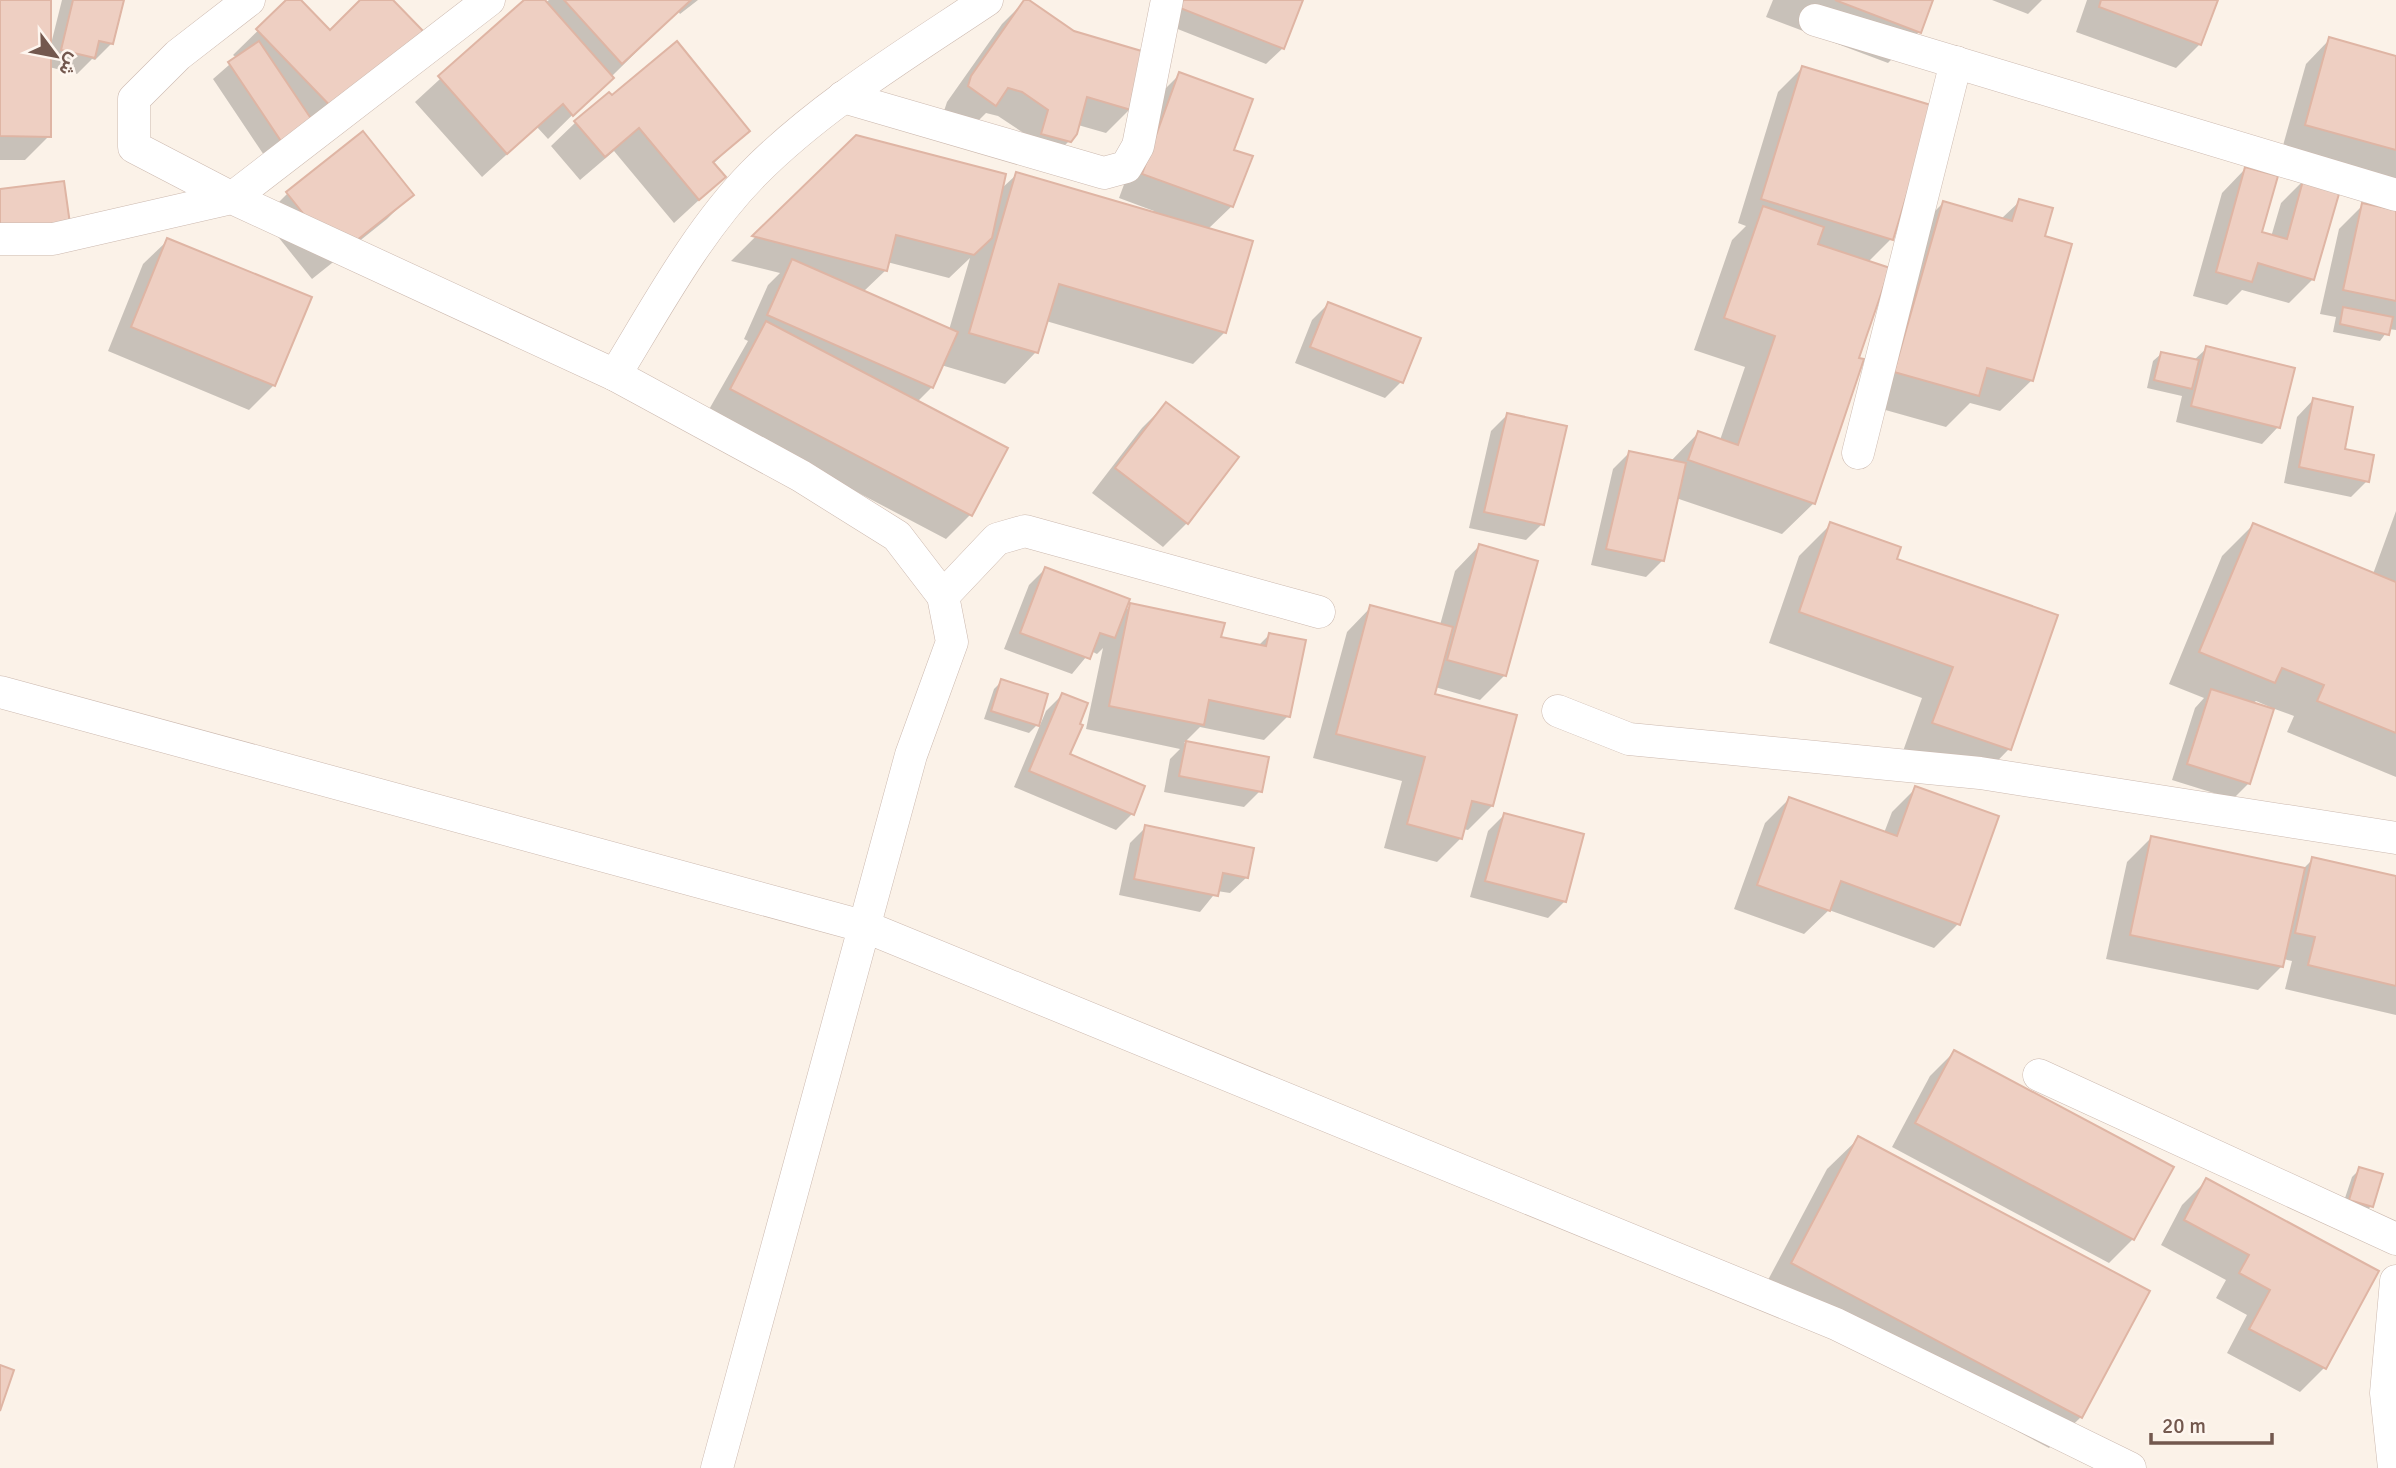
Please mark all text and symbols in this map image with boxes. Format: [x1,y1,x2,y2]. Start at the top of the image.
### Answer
north arrow [21,21,91,91]
text: ش [53,48,86,81]
scale bar [2151,1402,2272,1446]
text: 20 m [2162,1413,2206,1439]

